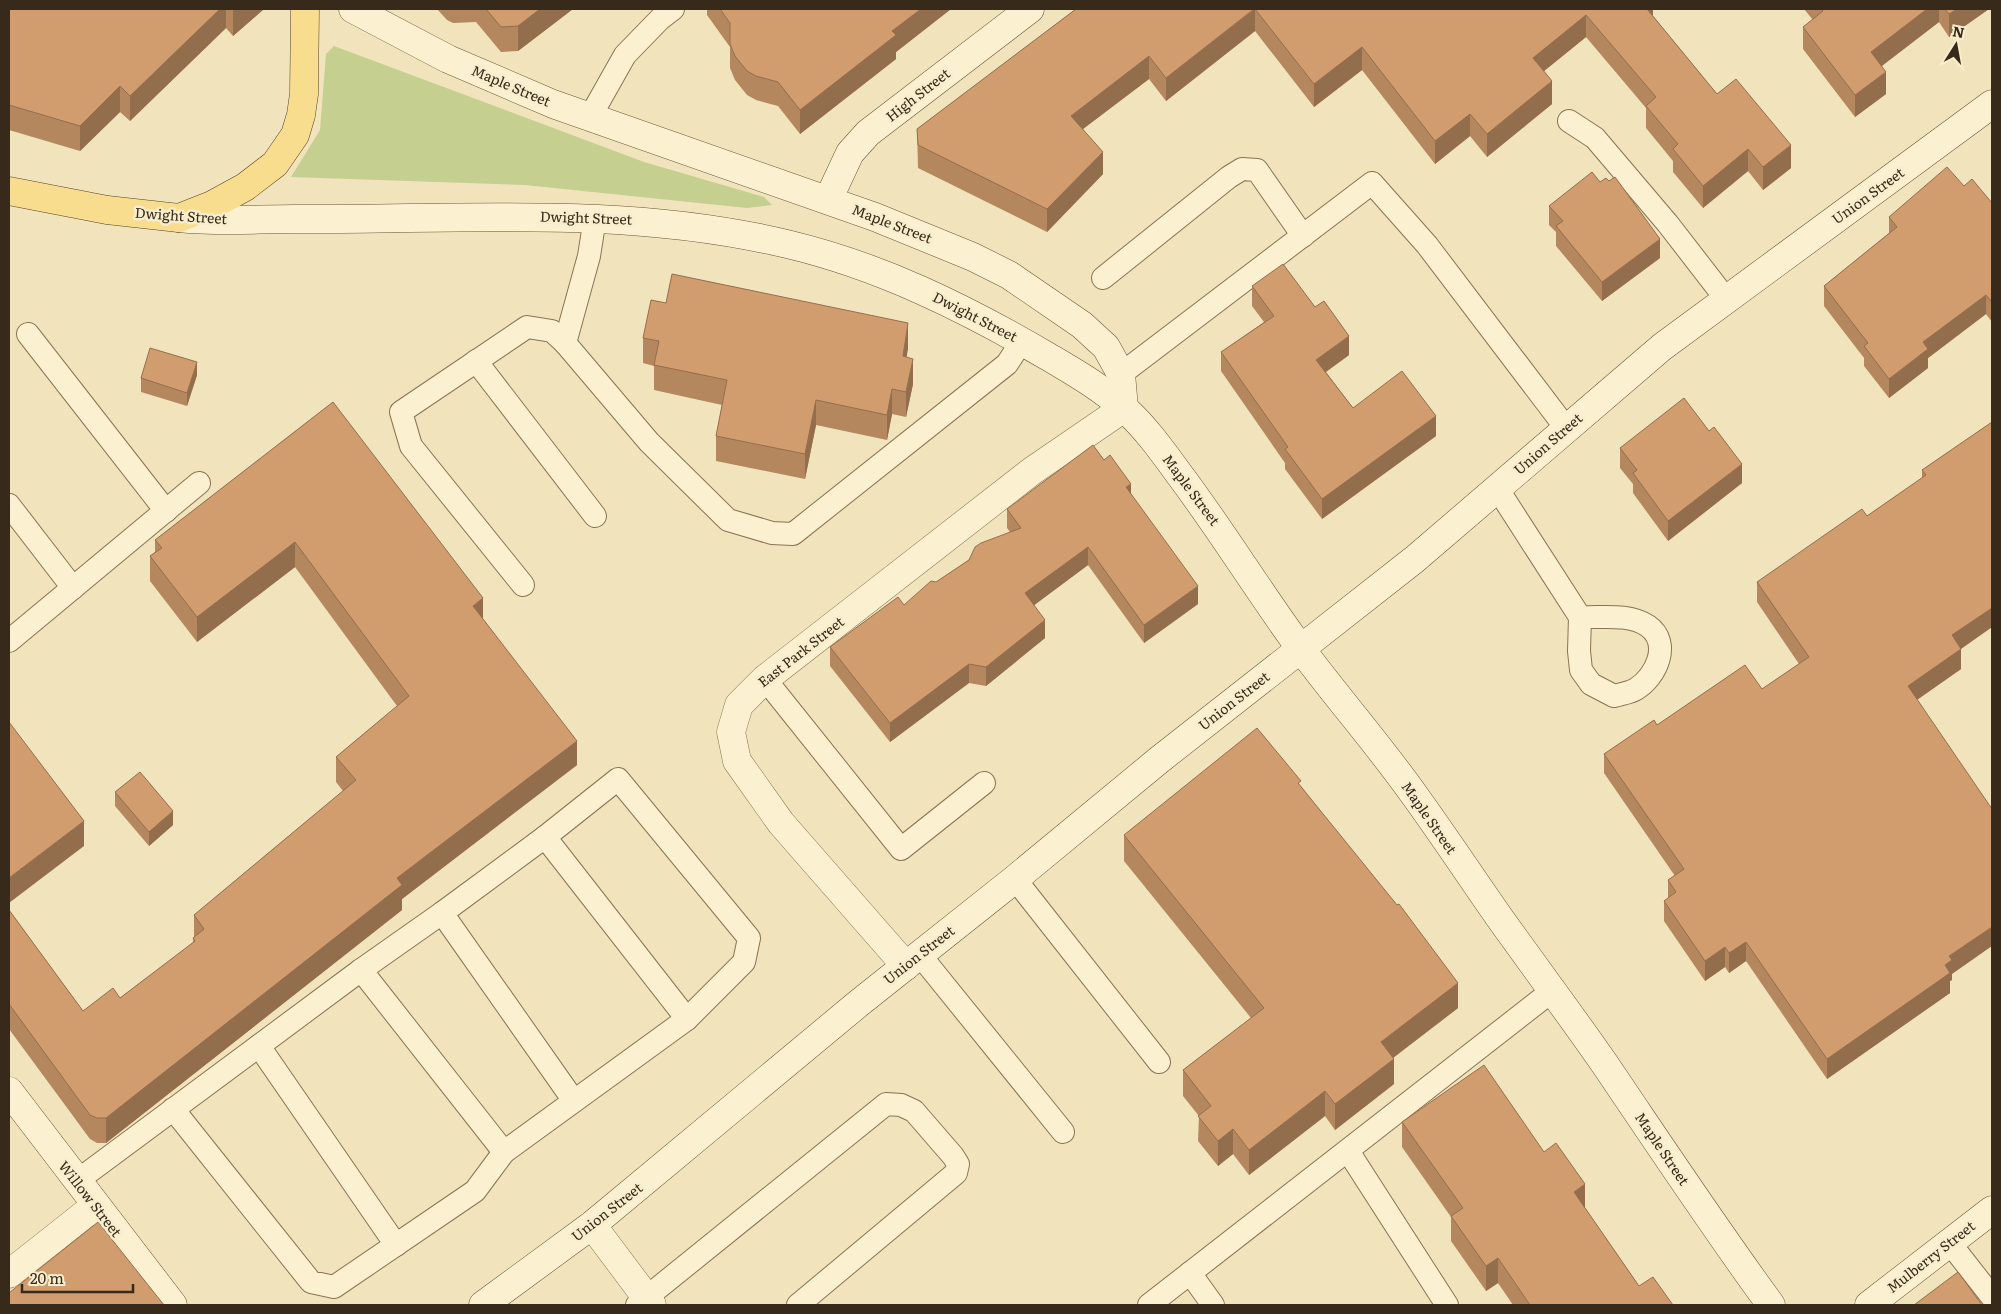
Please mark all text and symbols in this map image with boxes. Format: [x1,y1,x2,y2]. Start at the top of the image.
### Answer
north arrow [1931,20,1981,70]
text: N [1951,20,1967,42]
street label: Maple Street [469,59,554,111]
street label: High Street [881,63,954,126]
street label: Union Street [1827,162,1908,228]
street label: Maple Street [849,199,936,248]
street label: Dwight Street [134,202,228,228]
street label: Dwight Street [539,205,633,229]
street label: Dwight Street [930,286,1021,346]
street label: Union Street [1509,408,1586,479]
street label: Maple Street [1158,450,1225,529]
street label: East Park Street [753,611,848,691]
street label: Union Street [1194,666,1273,734]
street label: Maple Street [1397,777,1462,858]
street label: Union Street [879,920,958,988]
street label: Maple Street [1631,1108,1695,1189]
street label: Willow Street [55,1156,127,1241]
street label: Union Street [567,1177,646,1245]
street label: Mulberry Street [1882,1215,1979,1297]
scale bar [22,1262,134,1294]
text: 20 m [30,1266,64,1289]

